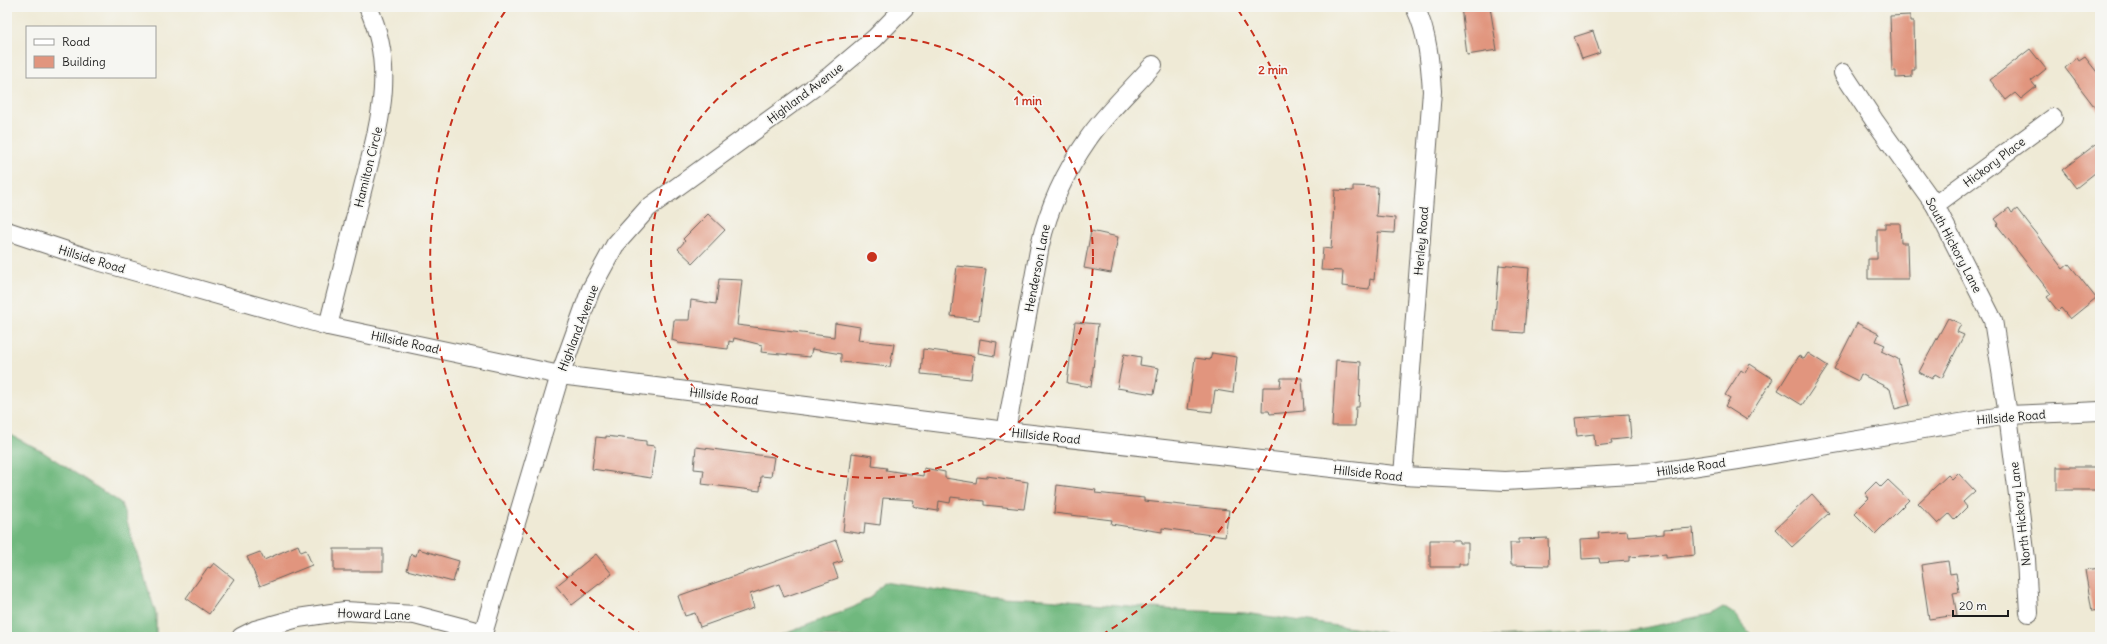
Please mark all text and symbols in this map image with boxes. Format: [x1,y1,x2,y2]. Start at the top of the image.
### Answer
legend [26,26,156,78]
text: Road [62,34,90,49]
text: Building [62,54,106,69]
street label: Highland Avenue [764,59,846,127]
text: 2 min [1258,62,1288,77]
text: 1 min [1014,93,1042,108]
street label: Hamilton Circle [351,125,385,209]
street label: Hickory Place [1960,134,2028,190]
street label: South Hickory Lane [1923,195,1985,295]
street label: Henley Road [1411,206,1431,276]
street label: Henderson Lane [1021,223,1053,313]
street label: Hillside Road [57,242,127,276]
centre of rings [865,250,879,264]
street label: Highland Avenue [555,283,601,373]
street label: Hillside Road [370,327,440,357]
street label: Hillside Road [689,384,759,408]
street label: Hillside Road [1976,407,2046,427]
street label: Hillside Road [1011,425,1081,447]
street label: Hillside Road [1656,455,1726,479]
street label: North Hickory Lane [2006,461,2034,567]
street label: Hillside Road [1333,462,1403,484]
scale bar [1953,592,2008,618]
text: 20 m [1959,598,1987,613]
street label: Howard Lane [337,605,411,623]

